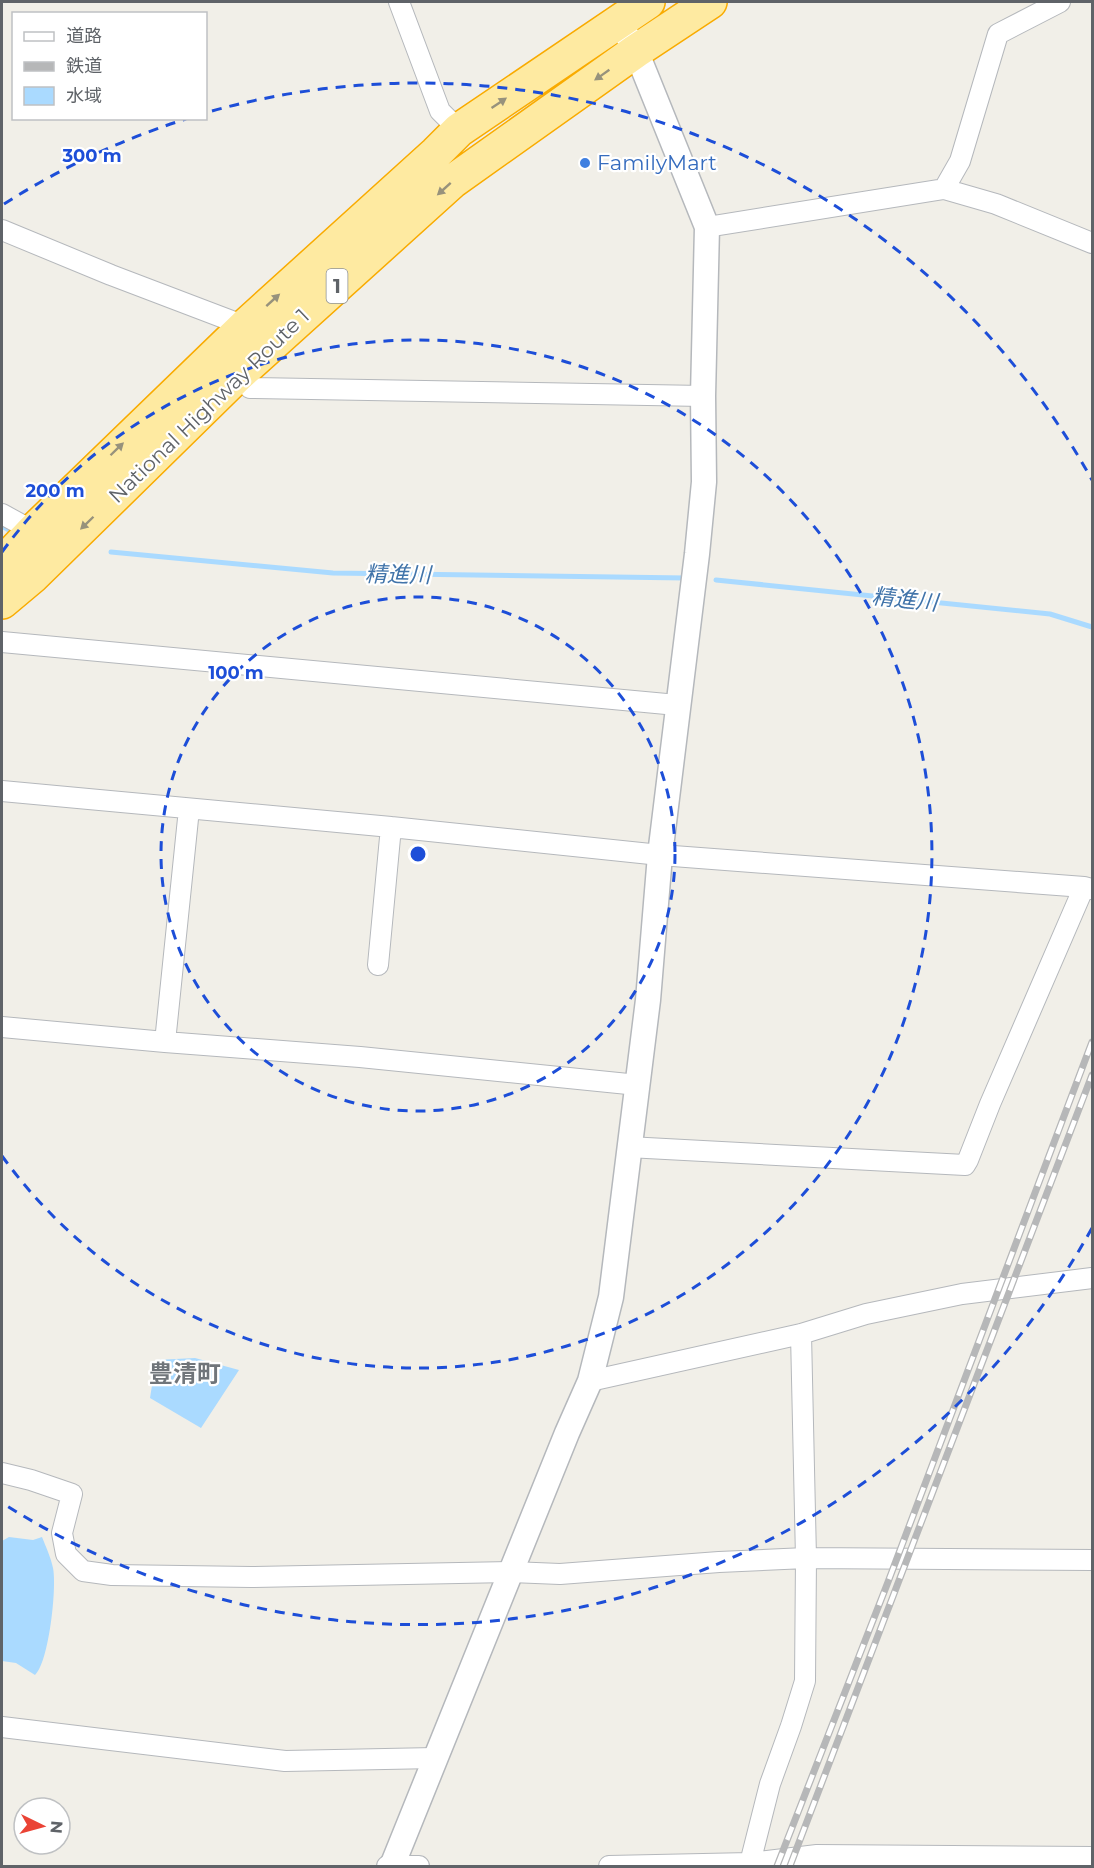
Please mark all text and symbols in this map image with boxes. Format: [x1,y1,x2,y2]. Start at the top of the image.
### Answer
legend [12,12,207,120]
text: 道路 [66,25,102,47]
text: 鉄道 [66,55,102,77]
one-way arrow [594,69,610,81]
text: 水域 [66,85,102,107]
one-way arrow [491,98,507,109]
text: 300 m [61,145,122,167]
place label: FamilyMart [597,150,717,175]
marker: FamilyMart [578,156,592,170]
one-way arrow [436,182,451,196]
road number: 1 [326,269,348,303]
one-way arrow [266,293,281,307]
street label: National Highway Route 1 [103,303,314,508]
one-way arrow [110,443,124,457]
text: 200 m [25,480,85,502]
one-way arrow [80,516,94,530]
water label: 精進川 [365,560,433,589]
water label: 精進川 [871,583,941,617]
text: 100 m [208,662,264,684]
centre of rings [408,844,428,864]
district label: 豊清町 [149,1359,221,1388]
north arrow [12,1796,72,1856]
text: N [46,1820,66,1835]

